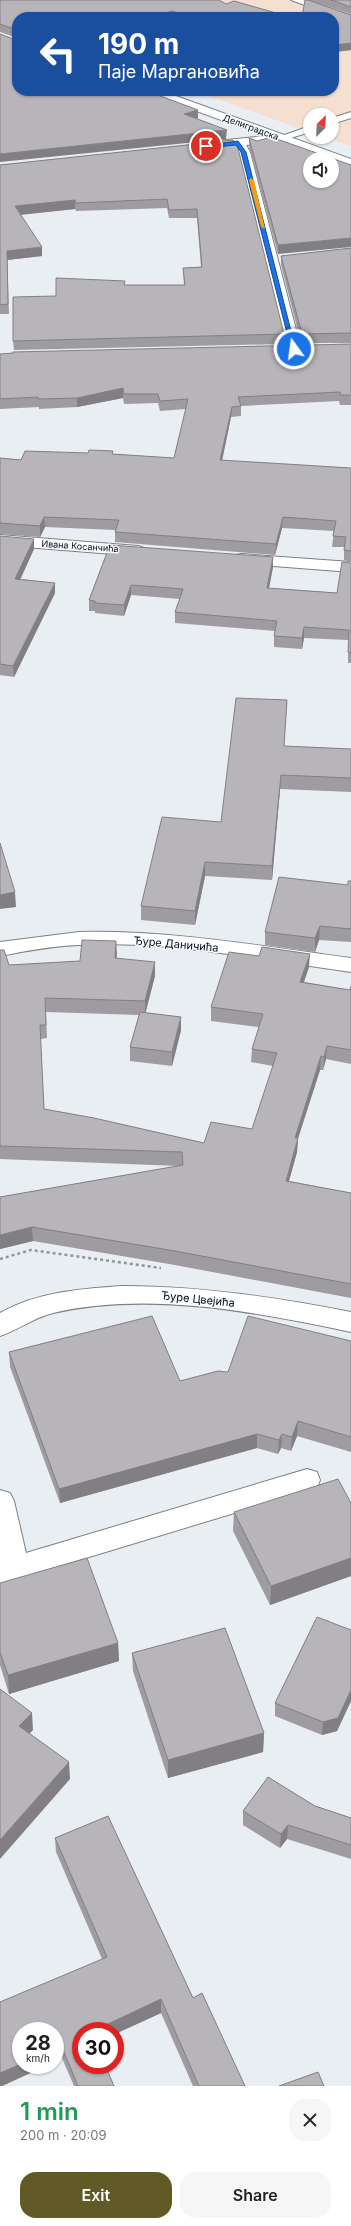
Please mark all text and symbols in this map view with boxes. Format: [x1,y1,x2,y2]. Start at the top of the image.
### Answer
text: 190 m [98,27,179,61]
icon: left [32,28,84,80]
text: Паје Маргановића [98,61,260,82]
north arrow [303,108,339,144]
map controls [303,108,339,188]
street label: Делиградска [222,112,280,142]
pin [189,129,223,163]
icon: arrive [195,135,217,157]
button: sound [303,152,339,188]
position arrow [273,328,315,370]
street label: Ивана Косанчића [41,538,119,554]
street label: Ђуре Даничића [133,933,219,955]
street label: Ђуре Цвејића [161,1288,235,1310]
speed limit sign: 30 [72,2022,124,2074]
text: 28 [25,2031,51,2055]
text: km/h [26,2052,50,2064]
text: 1 min [20,2097,79,2126]
button: close [289,2099,331,2141]
text: 200 m · 20:09 [20,2127,107,2143]
button: Exit [20,2172,172,2218]
button: Share [180,2172,331,2218]

